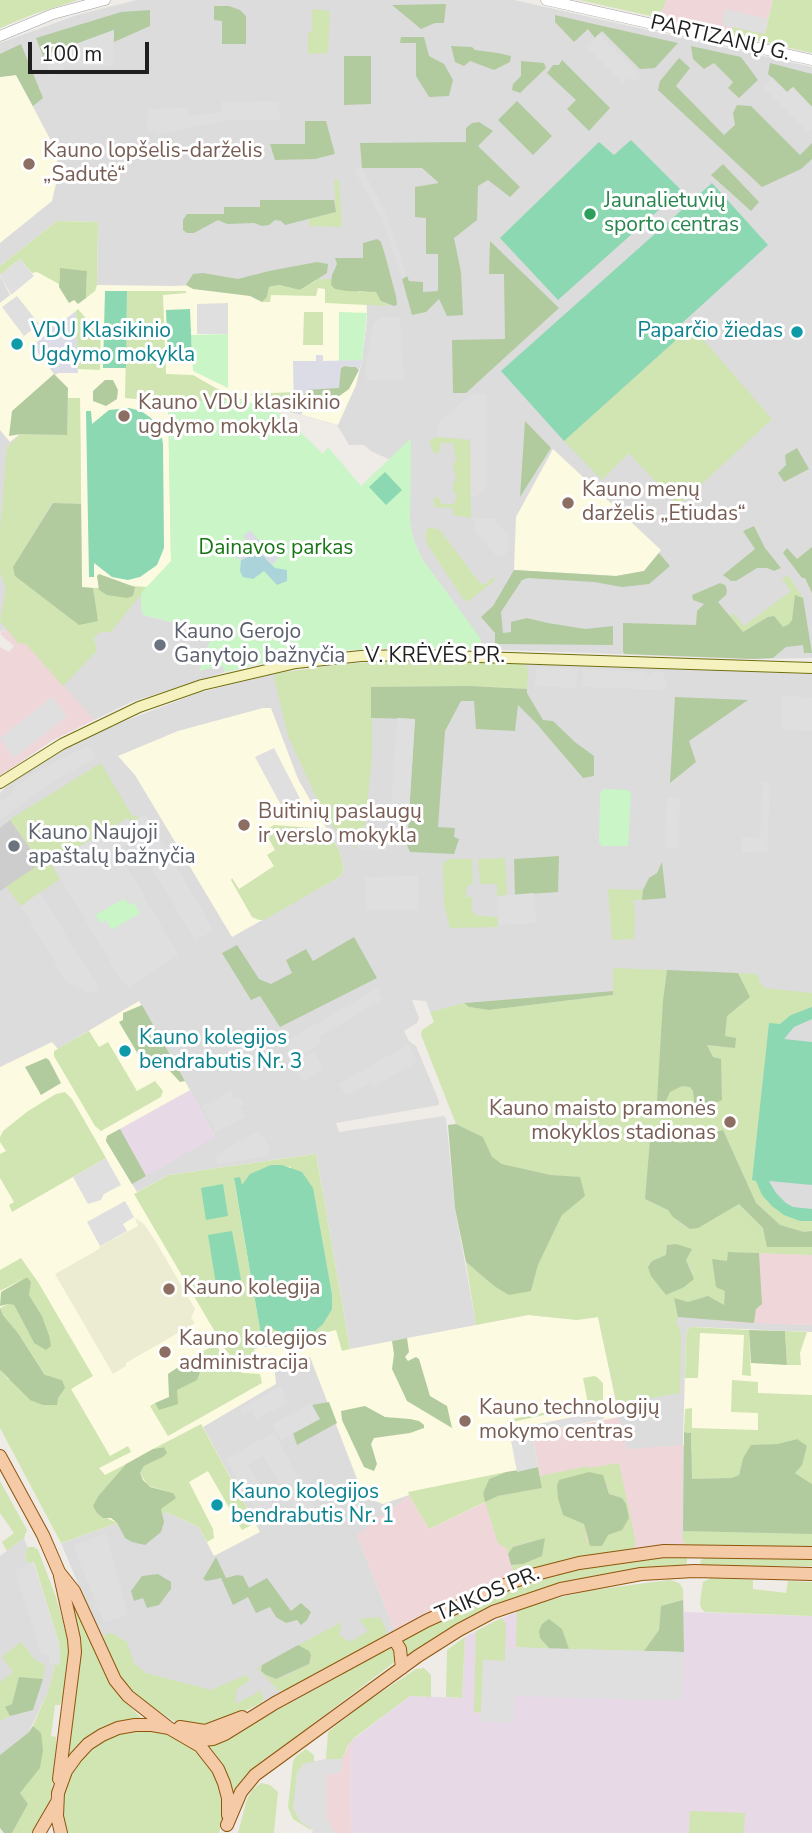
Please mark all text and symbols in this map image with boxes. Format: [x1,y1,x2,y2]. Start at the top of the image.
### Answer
street label: PARTIZANŲ G. [648,11,792,67]
scale bar [32,28,152,72]
text: 100 m [41,40,102,68]
place label: Kauno lopšelis-darželis „Sadutė“ [43,139,263,189]
marker: Kauno lopšelis-darželis „Sadutė“ [21,156,37,172]
place label: Jaunalietuvių sporto centras [604,189,739,239]
marker: Jaunalietuvių sporto centras [582,206,598,222]
place label: VDU Klasikinio Ugdymo mokykla [31,319,195,369]
place label: Paparčio žiedas [637,319,783,345]
marker: Paparčio žiedas [789,324,805,340]
marker: VDU Klasikinio Ugdymo mokykla [9,336,25,352]
place label: Kauno VDU klasikinio ugdymo mokykla [138,391,340,441]
marker: Kauno VDU klasikinio ugdymo mokykla [116,408,132,424]
place label: Kauno menų darželis „Etiudas“ [582,478,746,528]
marker: Kauno menų darželis „Etiudas“ [560,495,576,511]
park label: Dainavos parkas [199,536,353,562]
place label: Kauno Gerojo Ganytojo bažnyčia [174,620,345,670]
marker: Kauno Gerojo Ganytojo bažnyčia [152,637,168,653]
street label: V. KRĖVĖS PR. [365,644,505,670]
place label: Buitinių paslaugų ir verslo mokykla [258,800,422,850]
marker: Buitinių paslaugų ir verslo mokykla [236,817,252,833]
place label: Kauno Naujoji apaštalų bažnyčia [28,821,196,871]
marker: Kauno Naujoji apaštalų bažnyčia [6,838,22,854]
place label: Kauno kolegijos bendrabutis Nr. 3 [139,1026,302,1076]
marker: Kauno kolegijos bendrabutis Nr. 3 [117,1043,133,1059]
place label: Kauno maisto pramonės mokyklos stadionas [489,1097,716,1147]
marker: Kauno maisto pramonės mokyklos stadionas [722,1114,738,1130]
place label: Kauno kolegija [183,1276,320,1302]
marker: Kauno kolegija [161,1281,177,1297]
place label: Kauno kolegijos administracija [179,1327,327,1377]
marker: Kauno kolegijos administracija [157,1344,173,1360]
place label: Kauno technologijų mokymo centras [479,1396,659,1446]
marker: Kauno technologijų mokymo centras [457,1413,473,1429]
place label: Kauno kolegijos bendrabutis Nr. 1 [231,1480,394,1530]
marker: Kauno kolegijos bendrabutis Nr. 1 [209,1497,225,1513]
street label: TAIKOS PR. [432,1562,544,1628]

